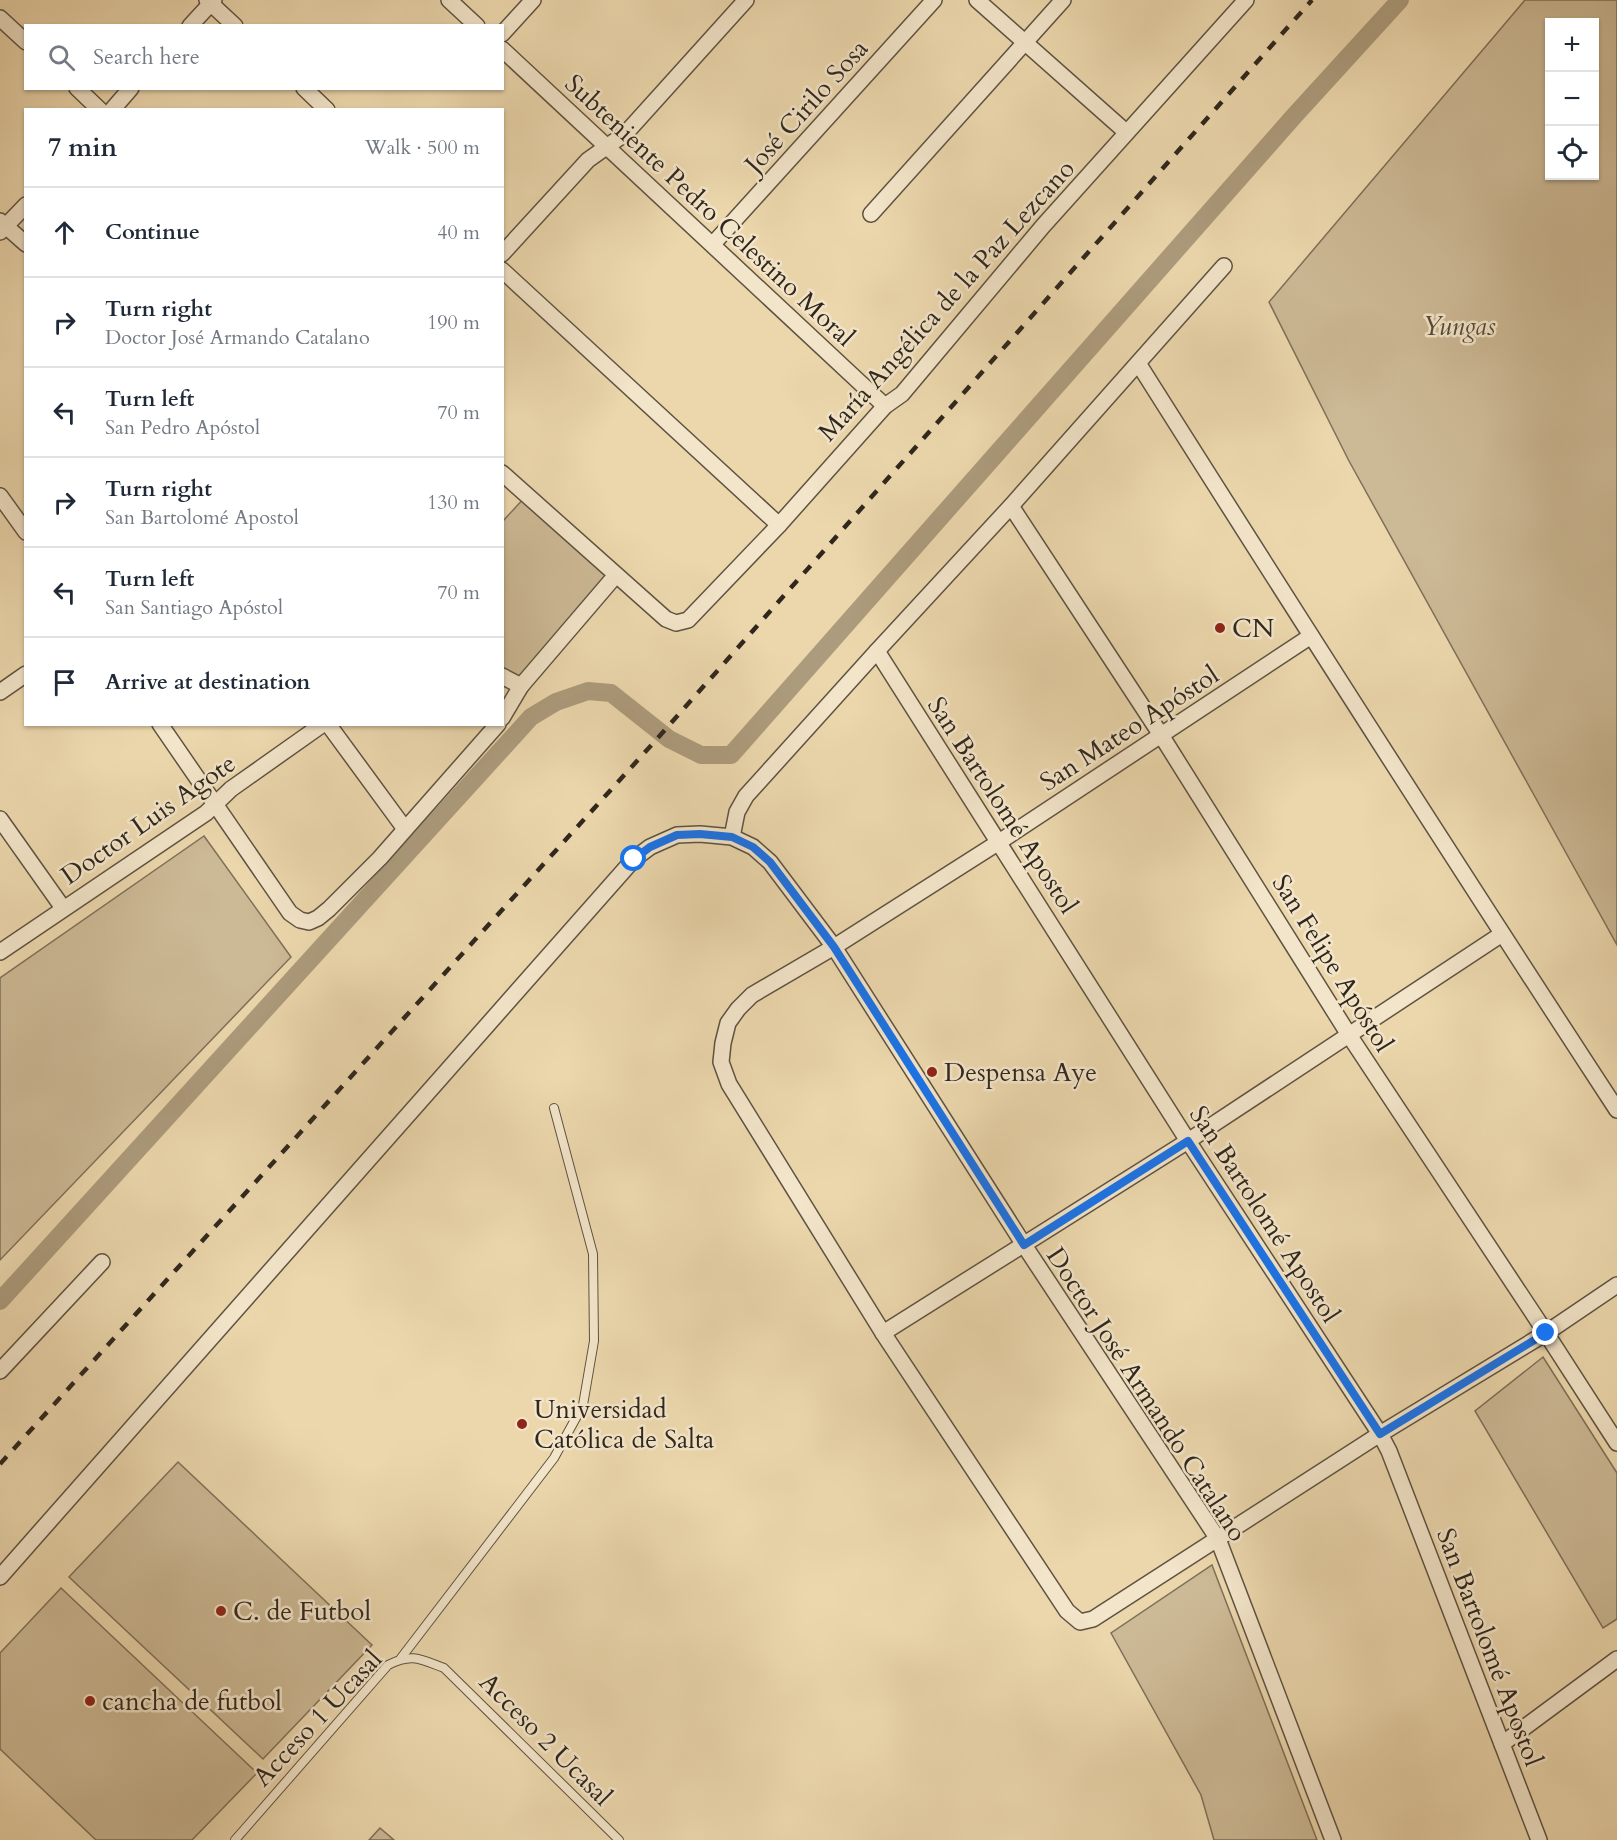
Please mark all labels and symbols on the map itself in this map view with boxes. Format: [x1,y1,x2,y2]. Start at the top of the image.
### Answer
street label: José Cirilo Sosa [734,32,876,184]
street label: Subteniente Pedro Celestino Moral [557,66,862,355]
street label: María Angélica de la Paz Lezcano [810,152,1083,449]
park label: Yungas [1422,309,1496,344]
place label: CN [1232,611,1274,646]
marker: CN [1213,621,1227,635]
street label: San Mateo Apóstol [1033,657,1226,799]
street label: San Bartolomé Apostol [919,690,1086,921]
street label: Doctor Luis Agote [54,746,243,893]
route start [620,845,646,871]
street label: San Felipe Apóstol [1264,868,1401,1059]
place label: Despensa Aye [944,1055,1097,1090]
marker: Despensa Aye [925,1065,939,1079]
street label: San Bartolomé Apostol [1181,1099,1348,1330]
street label: Doctor José Armando Catalano [1038,1240,1255,1548]
route end [1532,1319,1558,1345]
place label: Universidad Católica de Salta [534,1392,714,1457]
marker: Universidad Católica de Salta [515,1417,529,1431]
street label: San Bartolomé Apostol [1428,1523,1551,1771]
place label: C. de Futbol [233,1594,371,1629]
marker: C. de Futbol [214,1604,228,1618]
street label: Acceso 1 Ucasal [245,1642,390,1794]
street label: Acceso 2 Ucasal [471,1665,620,1814]
place label: cancha de futbol [102,1684,282,1719]
marker: cancha de futbol [83,1694,97,1708]

